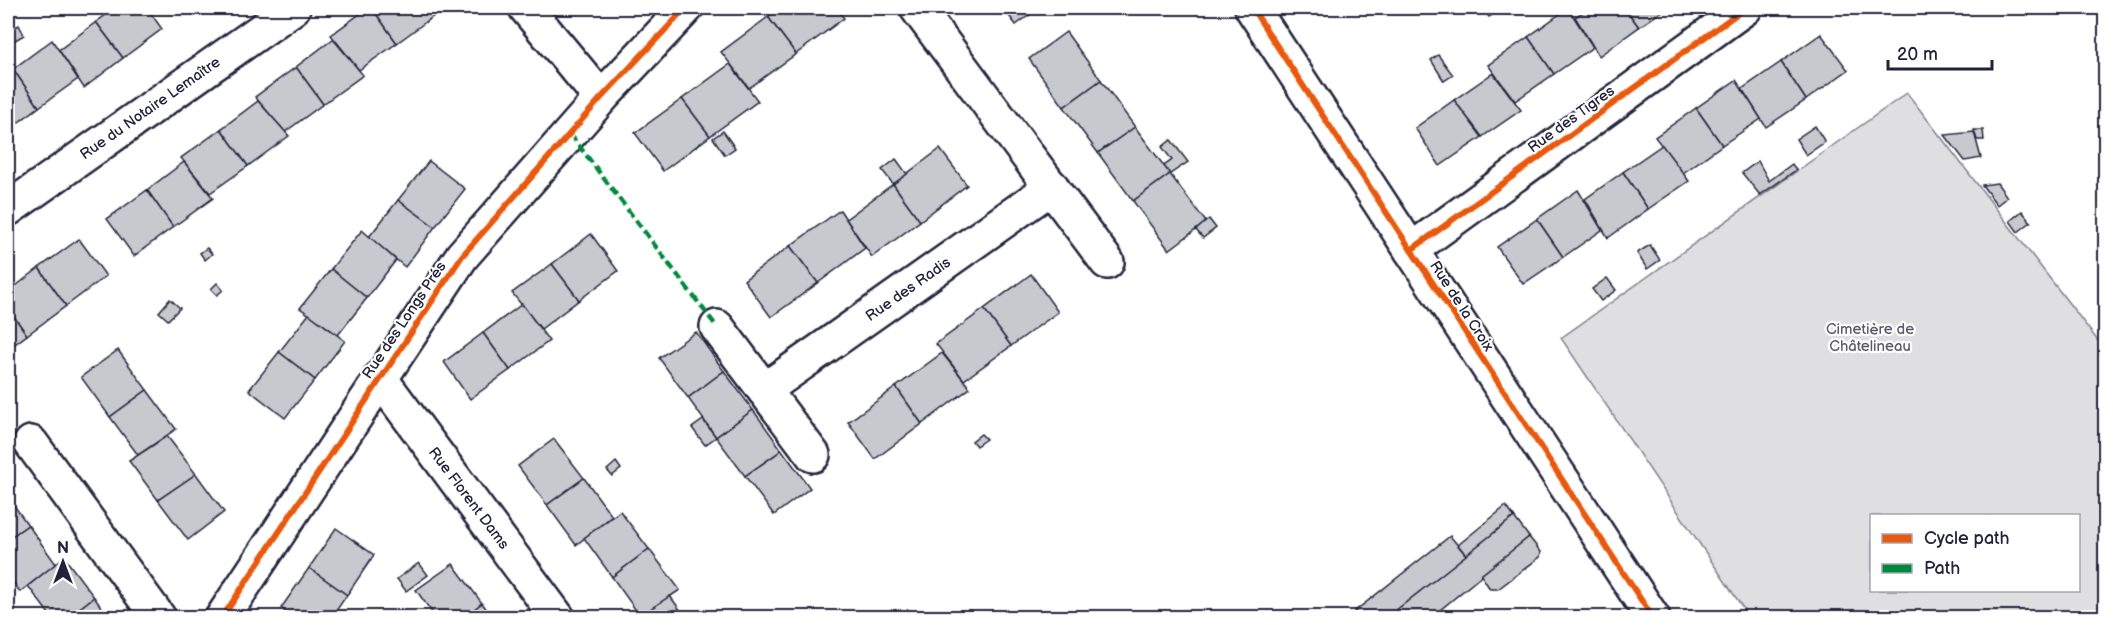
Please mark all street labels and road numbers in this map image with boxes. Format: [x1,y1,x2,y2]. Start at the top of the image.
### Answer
street label: Rue du Notaire Lemaître [76,53,224,164]
street label: Rue des Tigres [1524,81,1619,157]
street label: Rue des Radis [862,253,955,326]
street label: Rue de la Croix [1425,257,1498,355]
street label: Rue des Longs Prés [358,258,451,382]
street label: Rue Florent Dams [424,444,513,554]

